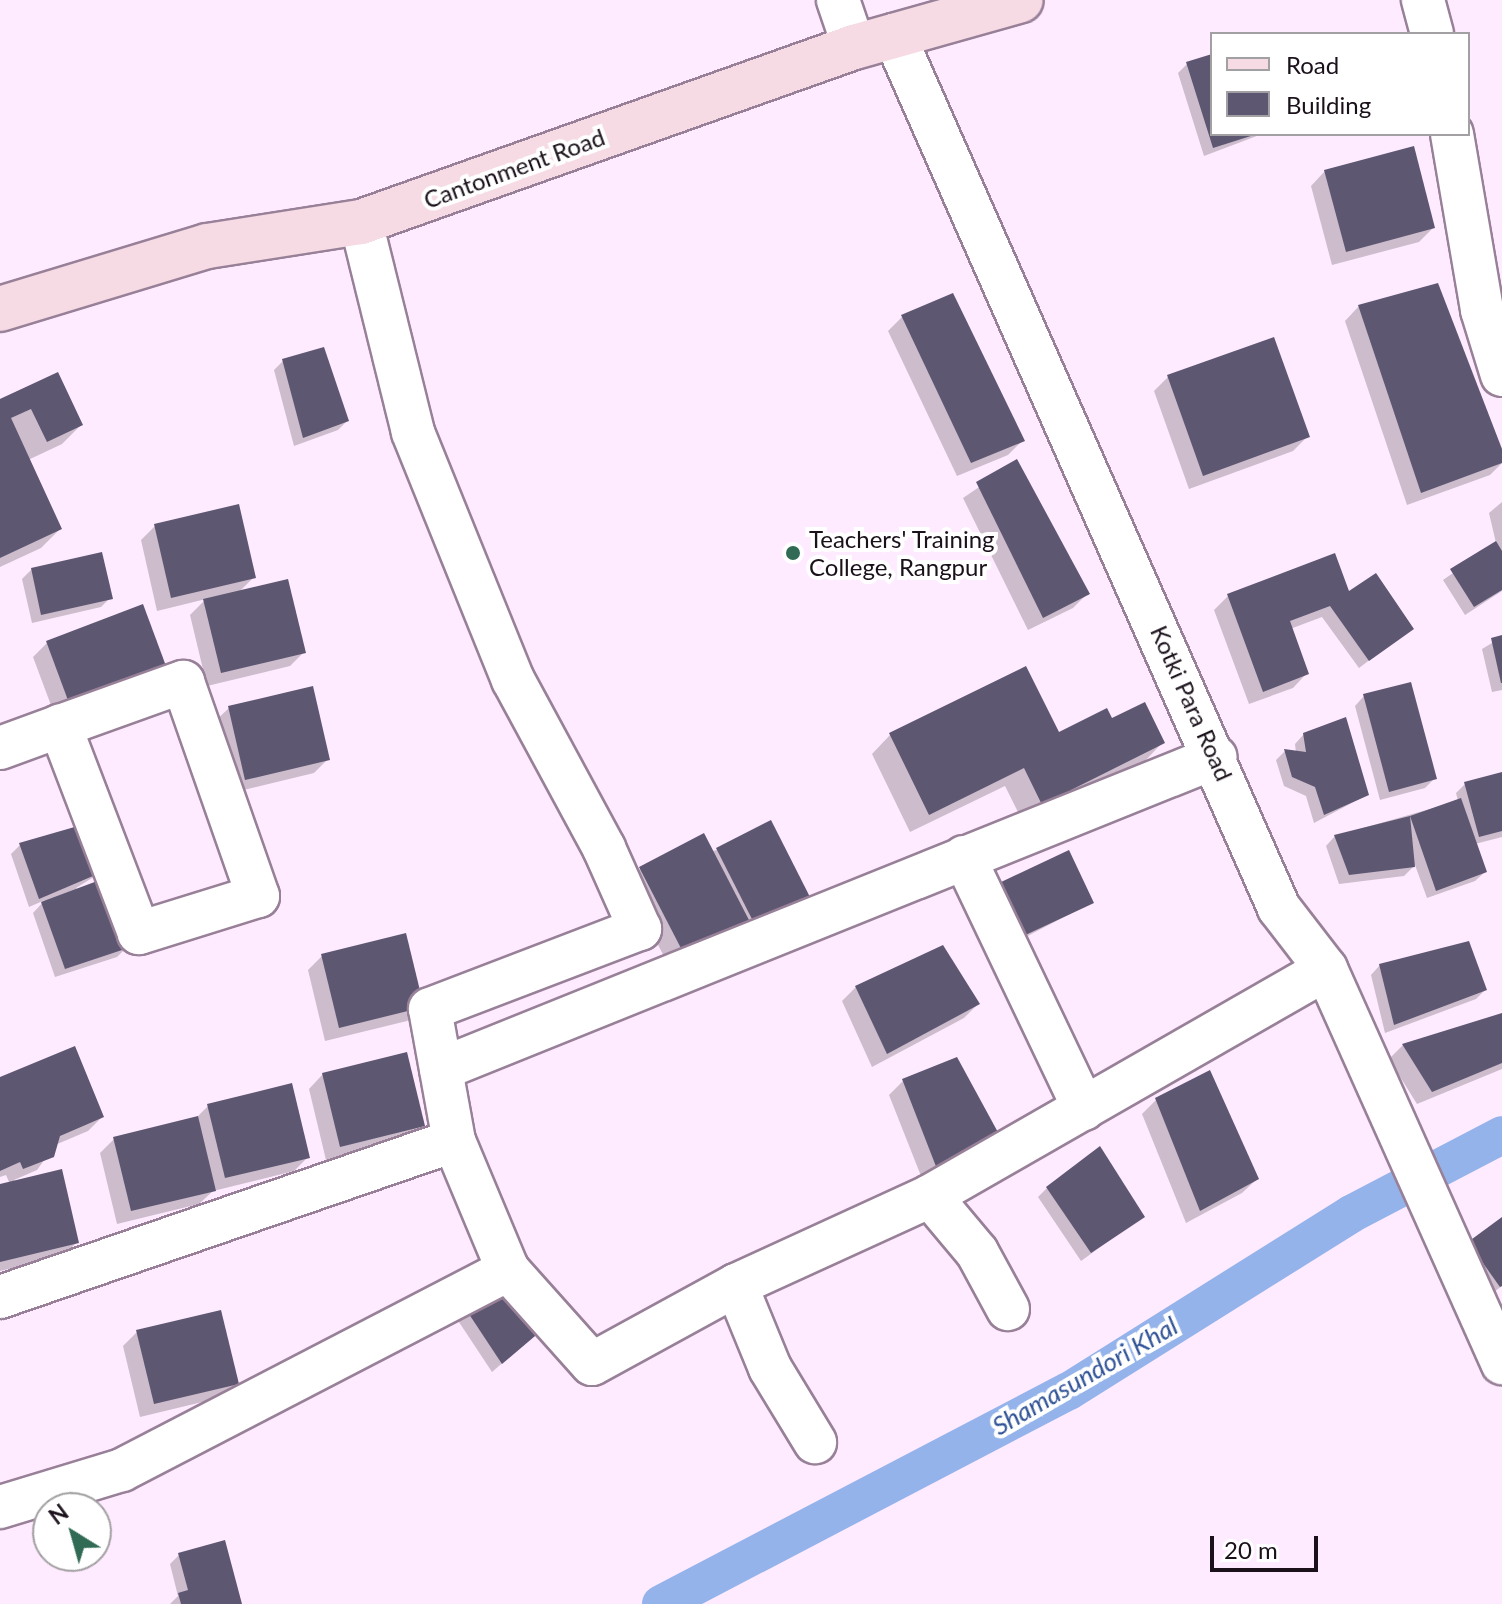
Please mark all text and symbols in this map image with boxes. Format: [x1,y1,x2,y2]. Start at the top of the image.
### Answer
legend [1210,32,1470,136]
text: Road [1286,50,1339,79]
text: Building [1286,90,1371,119]
street label: Cantonment Road [420,122,608,214]
place label: Teachers' Training College, Rangpur [809,525,995,581]
marker: Teachers' Training College, Rangpur [784,544,802,562]
street label: Kotki Para Road [1145,621,1239,785]
water label: Shamasundori Khal [987,1310,1183,1442]
north arrow [32,1492,112,1572]
text: N [44,1498,73,1530]
scale bar [1214,1520,1322,1570]
text: 20 m [1224,1535,1278,1564]

